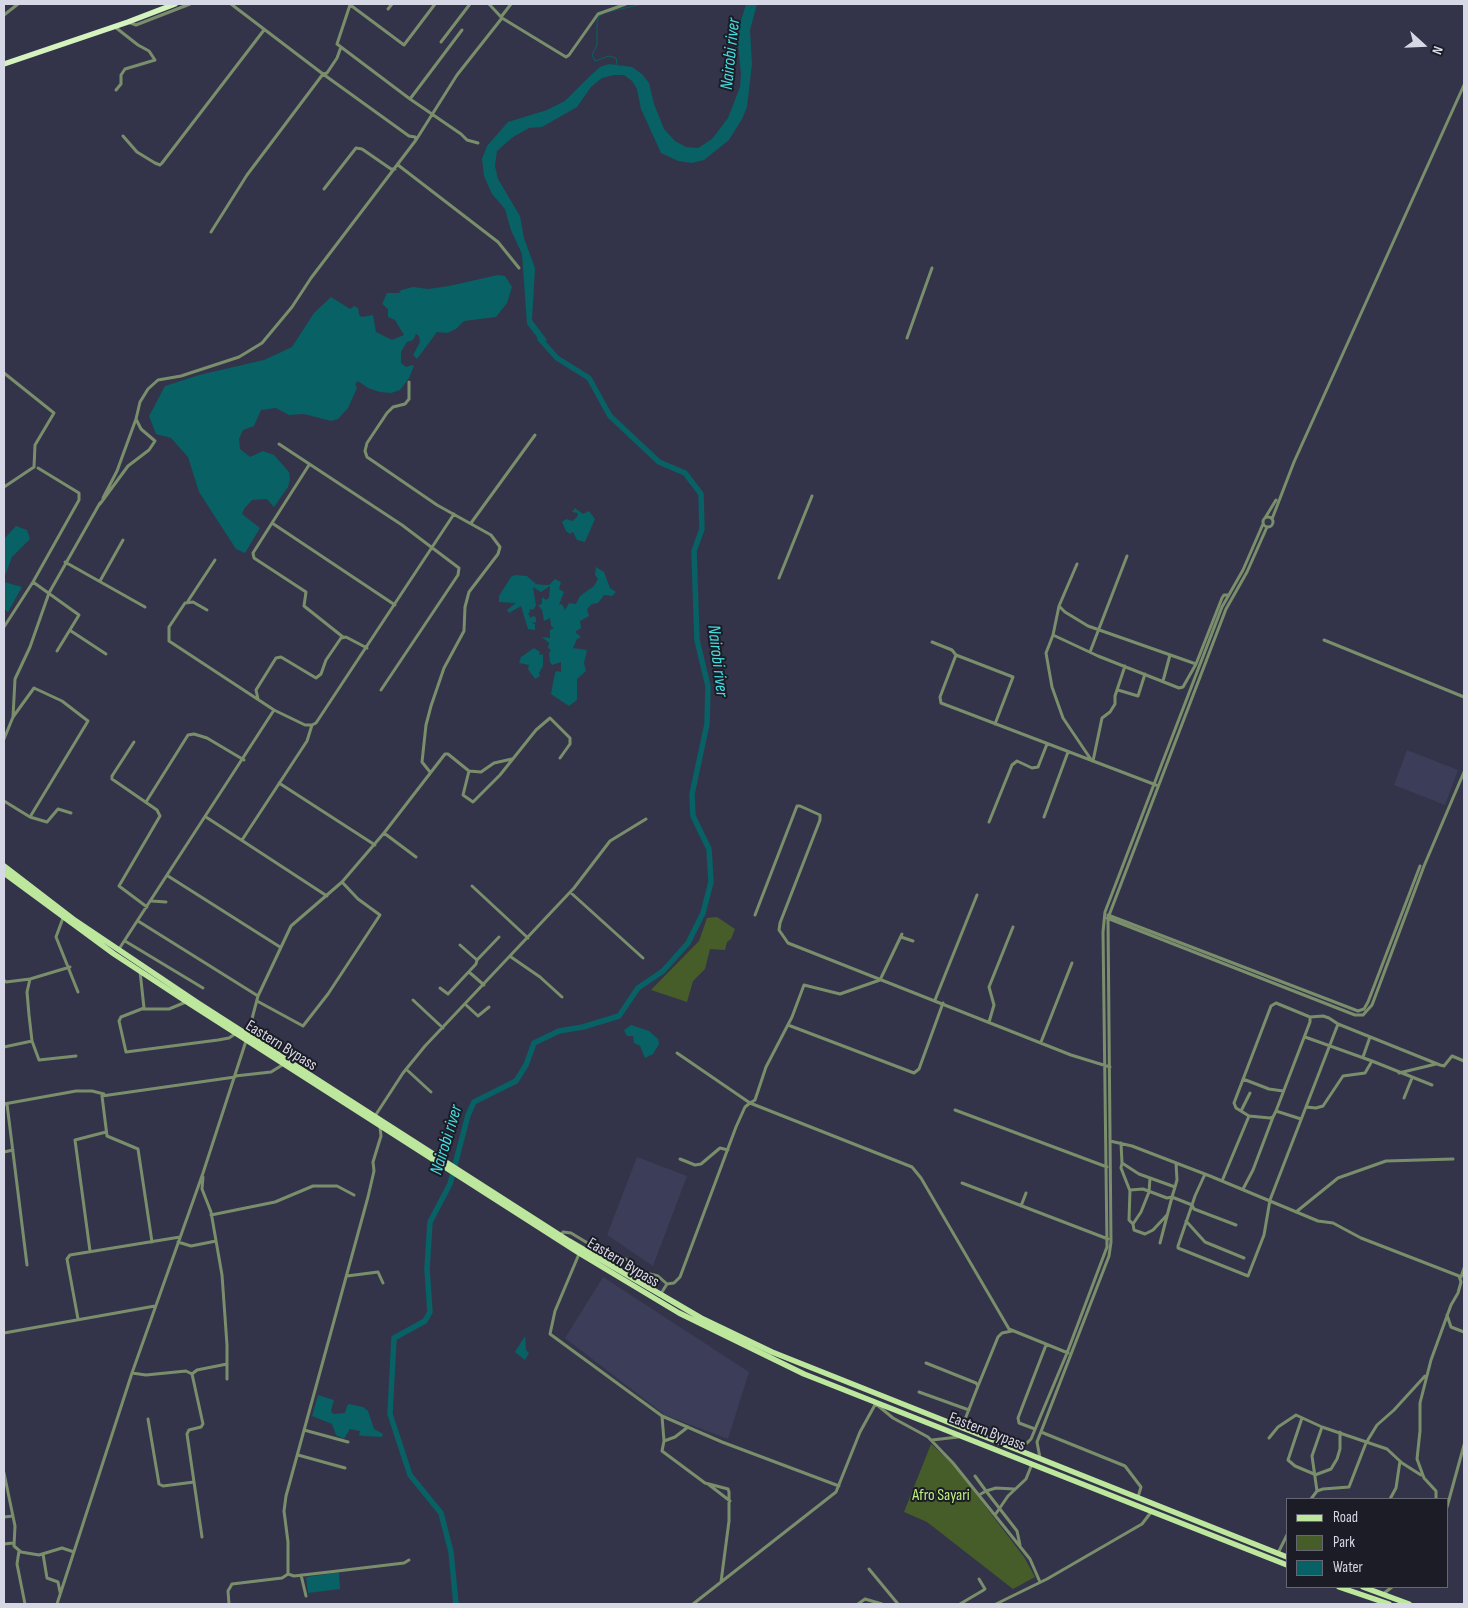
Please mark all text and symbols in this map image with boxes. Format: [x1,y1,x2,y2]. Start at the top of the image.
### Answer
water label: Nairobi river [716,17,746,91]
north arrow [1398,20,1448,70]
text: N [1428,44,1447,57]
water label: Nairobi river [702,624,732,698]
street label: Eastern Bypass [242,1016,320,1076]
water label: Nairobi river [426,1102,468,1178]
street label: Eastern Bypass [583,1234,663,1292]
street label: Eastern Bypass [946,1409,1028,1455]
park label: Afro Sayari [912,1486,970,1506]
legend [1286,1498,1448,1588]
text: Road [1333,1508,1358,1527]
text: Park [1333,1533,1355,1552]
text: Water [1333,1558,1363,1577]

